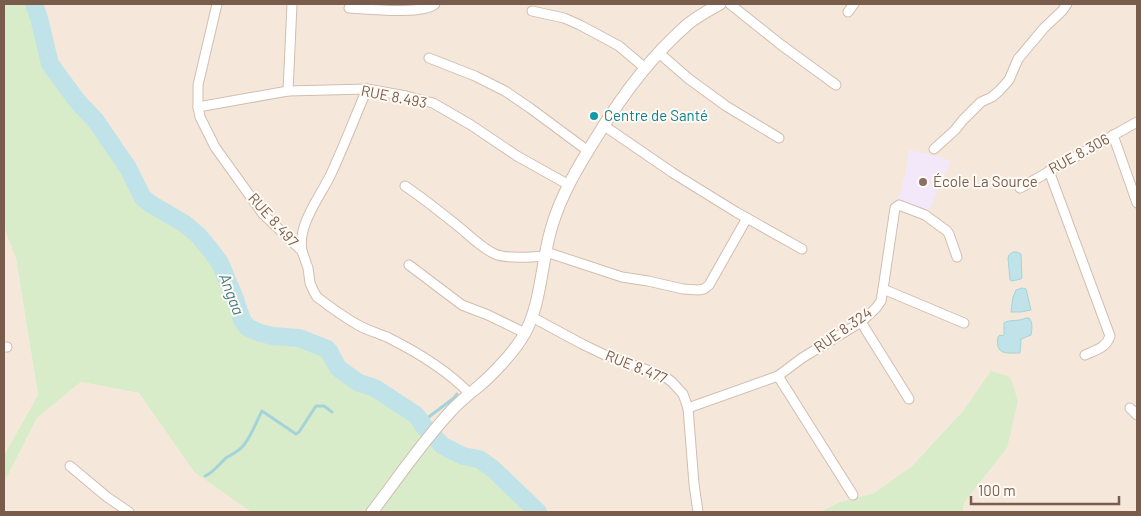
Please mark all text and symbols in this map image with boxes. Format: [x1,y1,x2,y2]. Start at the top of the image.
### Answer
street label: RUE 8.493 [360,81,429,111]
place label: Centre de Santé [604,106,708,124]
marker: Centre de Santé [588,110,600,122]
street label: RUE 8.306 [1045,129,1112,177]
place label: École La Source [933,172,1038,190]
marker: École La Source [917,176,929,188]
street label: RUE 8.497 [245,189,303,250]
water label: Angaa [216,270,249,317]
street label: RUE 8.324 [810,303,875,356]
street label: RUE 8.477 [603,346,670,387]
scale bar [971,474,1118,506]
text: 100 m [978,481,1016,499]

